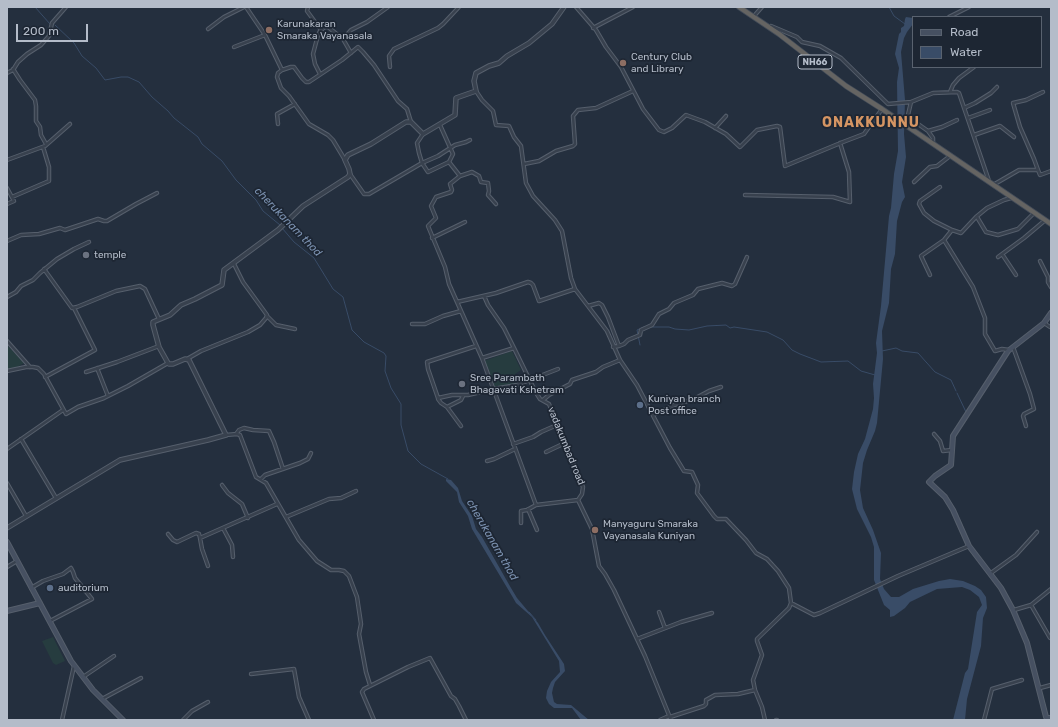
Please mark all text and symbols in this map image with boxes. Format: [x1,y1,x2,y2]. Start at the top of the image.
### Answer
scale bar [18,16,90,42]
legend [912,16,1042,68]
place label: Karunakaran Smaraka Vayanasala [277,18,372,42]
text: 200 m [23,24,59,38]
marker: Karunakaran Smaraka Vayanasala [264,25,274,35]
text: Road [950,25,978,39]
text: Water [950,45,982,59]
place label: Century Club and Library [631,51,692,74]
road number: NH66 [798,55,832,69]
marker: Century Club and Library [618,58,628,68]
district label: ONAKKUNNU [822,115,920,131]
water label: cherukanam thod [252,185,324,259]
place label: temple [94,249,126,261]
marker: temple [81,250,91,260]
place label: Sree Parambath Bhagavati Kshetram [470,372,564,396]
marker: Sree Parambath Bhagavati Kshetram [457,379,467,389]
place label: Kuniyan branch Post office [648,393,721,416]
marker: Kuniyan branch Post office [635,400,645,410]
street label: vadakumbad road [545,405,587,487]
water label: cherukanam thod [463,497,521,583]
place label: Manyaguru Smaraka Vayanasala Kuniyan [603,518,698,542]
marker: Manyaguru Smaraka Vayanasala Kuniyan [590,525,600,535]
place label: auditorium [58,582,109,594]
marker: auditorium [45,583,55,593]

